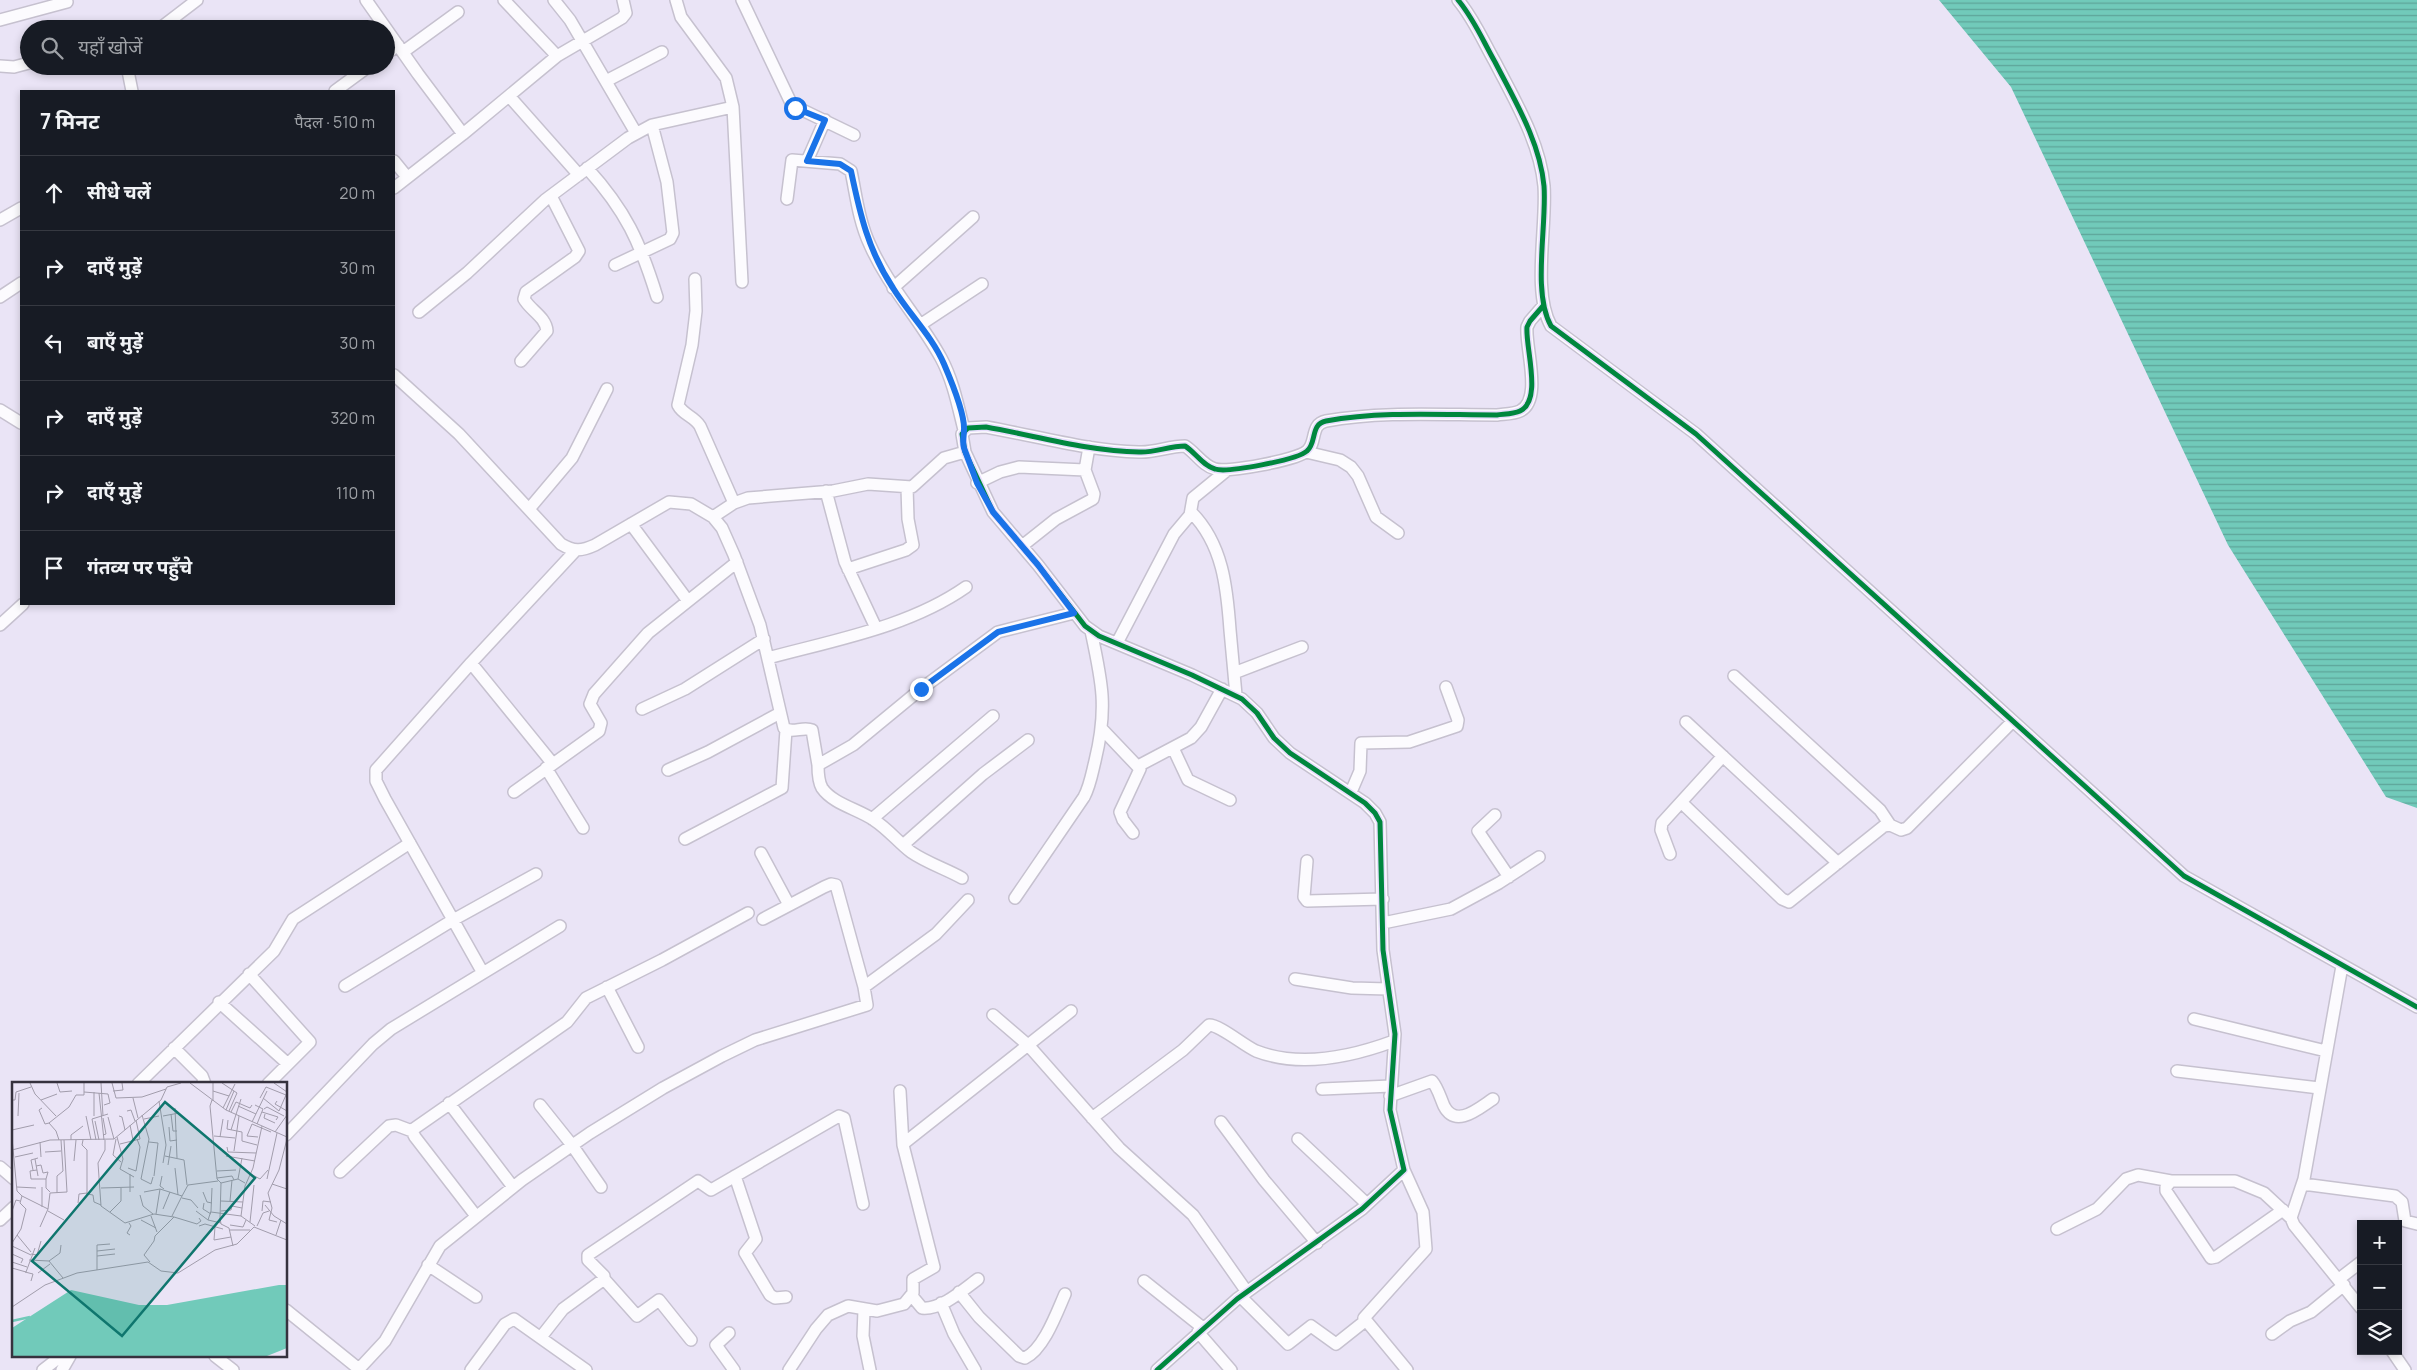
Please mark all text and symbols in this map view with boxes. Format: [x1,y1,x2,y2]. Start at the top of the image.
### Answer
search box [20,20,395,75]
icon: search [38,34,66,62]
text: यहाँ खोजें [78,34,142,60]
route start [784,97,807,120]
text: 7 मिनट [40,107,99,135]
text: पैदल · 510 m [295,111,375,133]
icon: ahead [40,179,68,207]
text: सीधे चलें [87,179,151,205]
text: 20 m [339,182,375,204]
icon: right [40,254,68,282]
text: दाएँ मुड़ें [87,254,142,280]
text: 30 m [340,257,375,279]
icon: left [40,329,68,357]
text: बाएँ मुड़ें [87,329,143,355]
text: 30 m [340,332,375,354]
icon: right [40,404,68,432]
text: दाएँ मुड़ें [87,404,142,430]
text: 320 m [331,407,375,429]
icon: right [40,479,68,507]
text: दाएँ मुड़ें [87,479,142,505]
text: 110 m [336,482,375,504]
icon: arrive [40,554,68,582]
text: गंतव्य पर पहुँचे [87,554,192,580]
route end [910,678,933,701]
inset map [12,1082,288,1358]
map controls [2357,1220,2402,1355]
button: + [2357,1220,2402,1265]
button: − [2357,1265,2402,1310]
button: layers [2357,1310,2402,1355]

